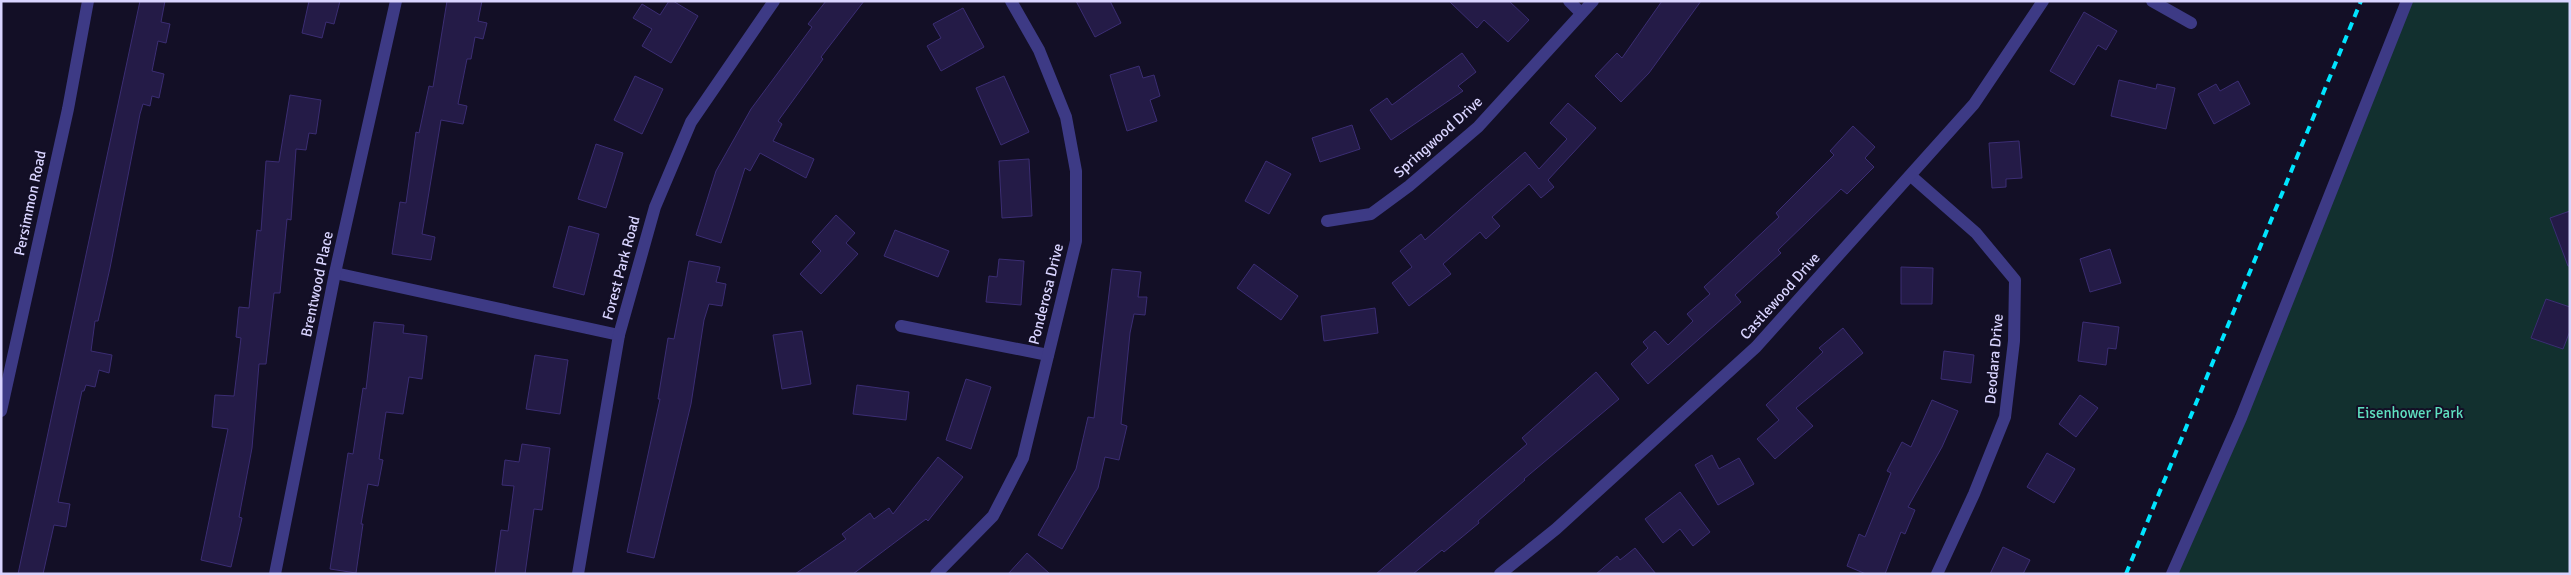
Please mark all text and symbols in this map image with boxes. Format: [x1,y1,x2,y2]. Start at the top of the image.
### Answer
street label: Springwood Drive [1390,92,1486,182]
street label: Persimmon Road [10,149,50,257]
street label: Forest Park Road [598,214,644,322]
street label: Brentwood Place [297,229,337,339]
street label: Ponderosa Drive [1025,242,1067,346]
street label: Castlewood Drive [1736,249,1824,343]
street label: Deodara Drive [1981,313,2007,405]
park label: Eisenhower Park [2357,404,2464,422]

